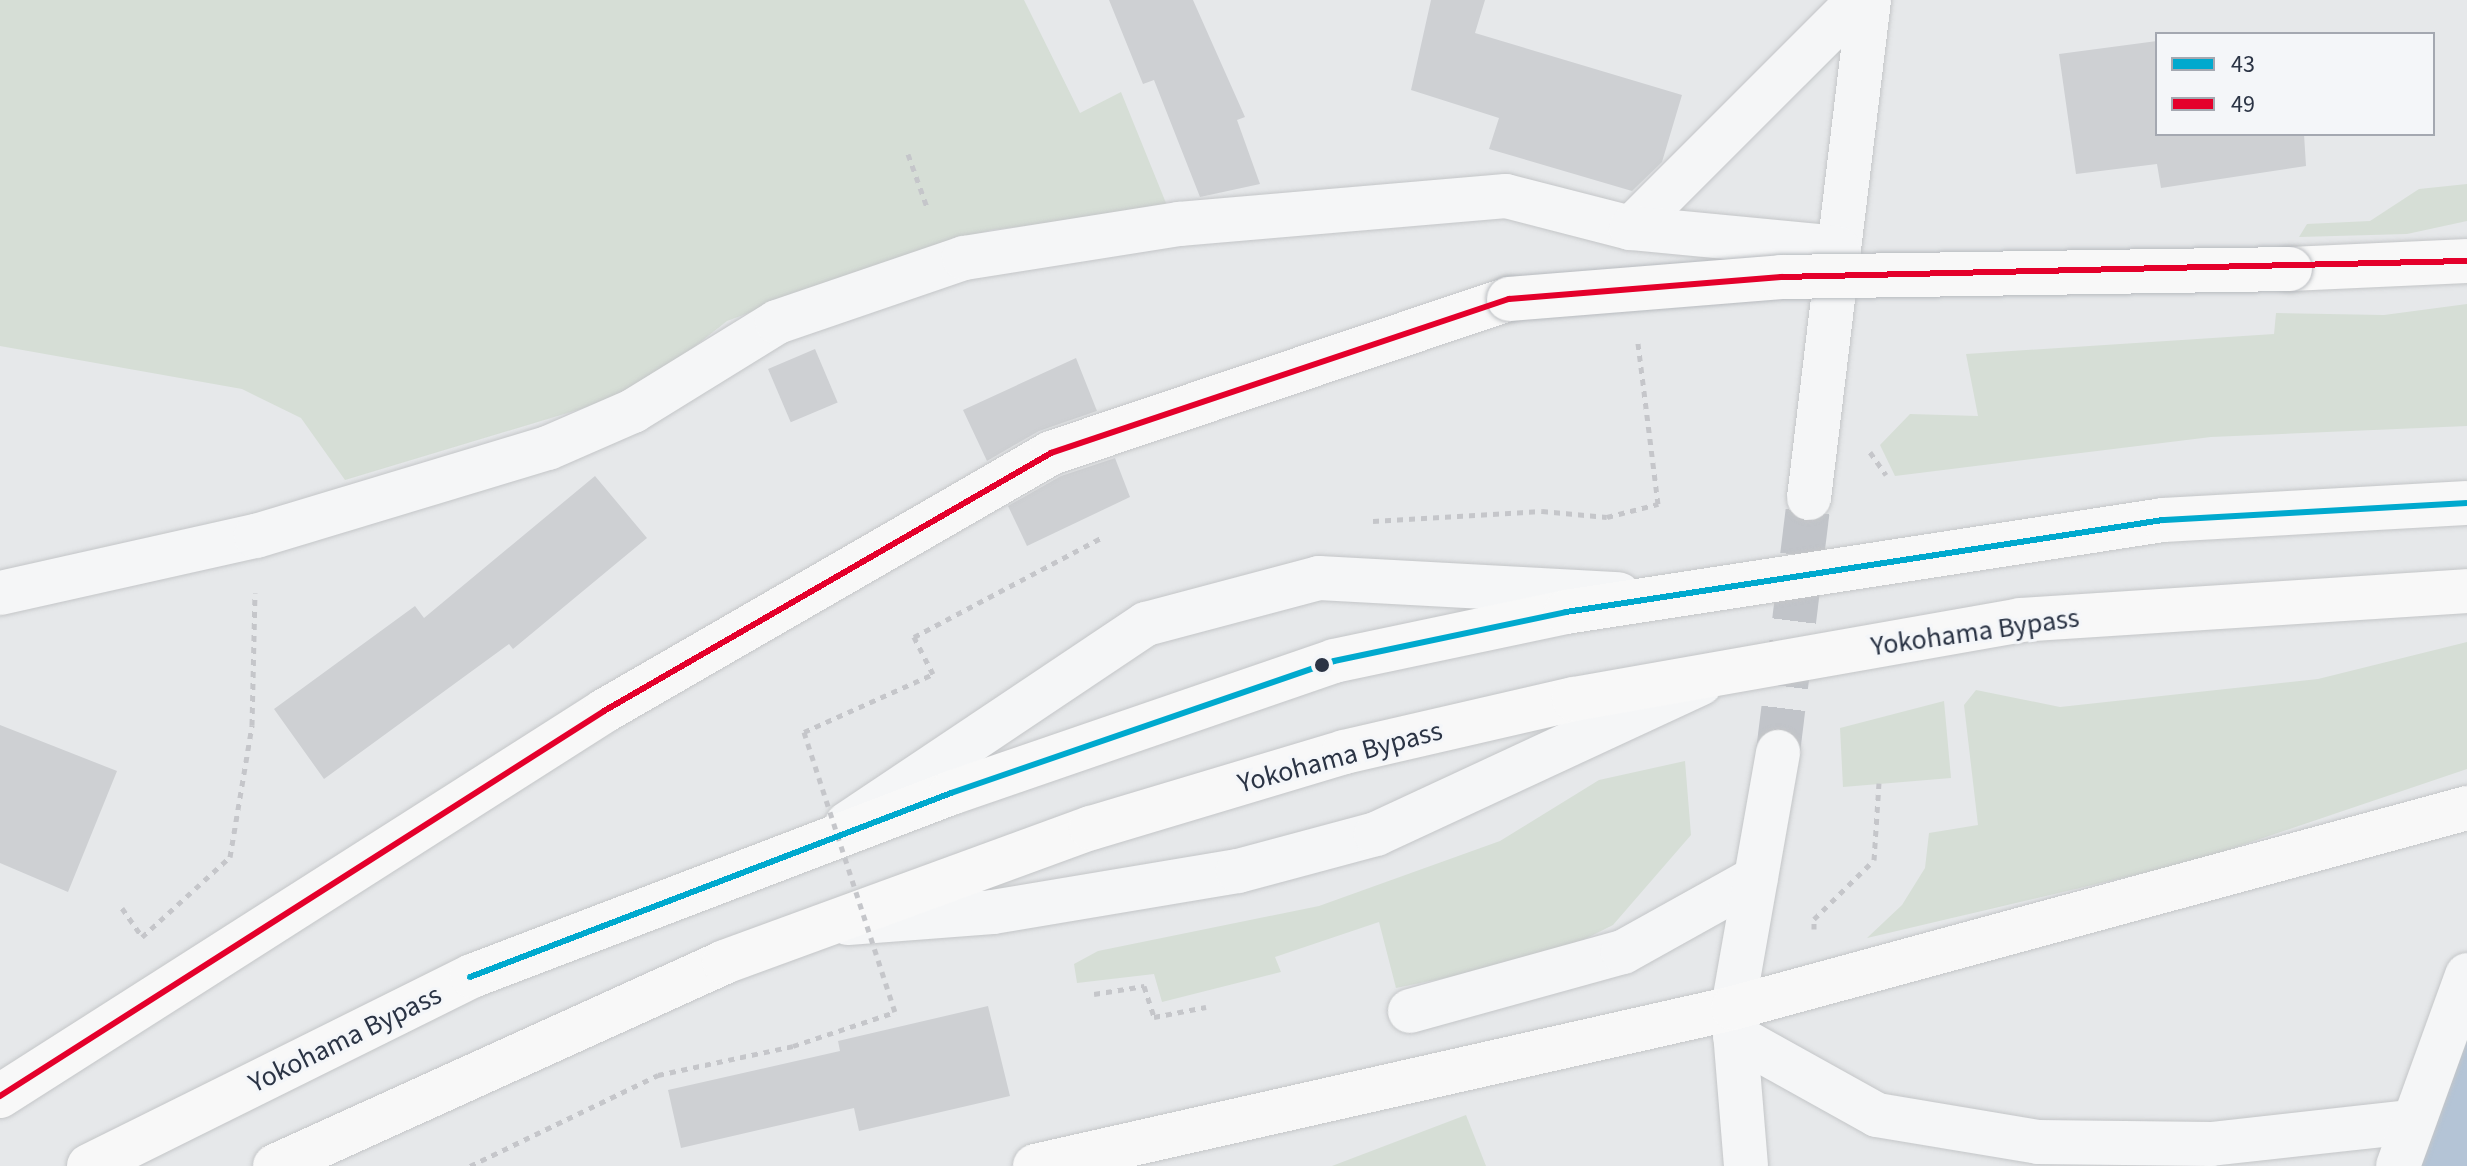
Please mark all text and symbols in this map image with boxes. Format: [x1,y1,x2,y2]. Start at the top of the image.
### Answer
legend [2155,32,2435,136]
text: 43 [2231,47,2255,82]
text: 49 [2231,87,2255,122]
street label: Yokohama Bypass [1869,601,2081,663]
unlabelled marker [1314,657,1330,673]
street label: Yokohama Bypass [1234,714,1446,800]
street label: Yokohama Bypass [243,978,447,1100]

